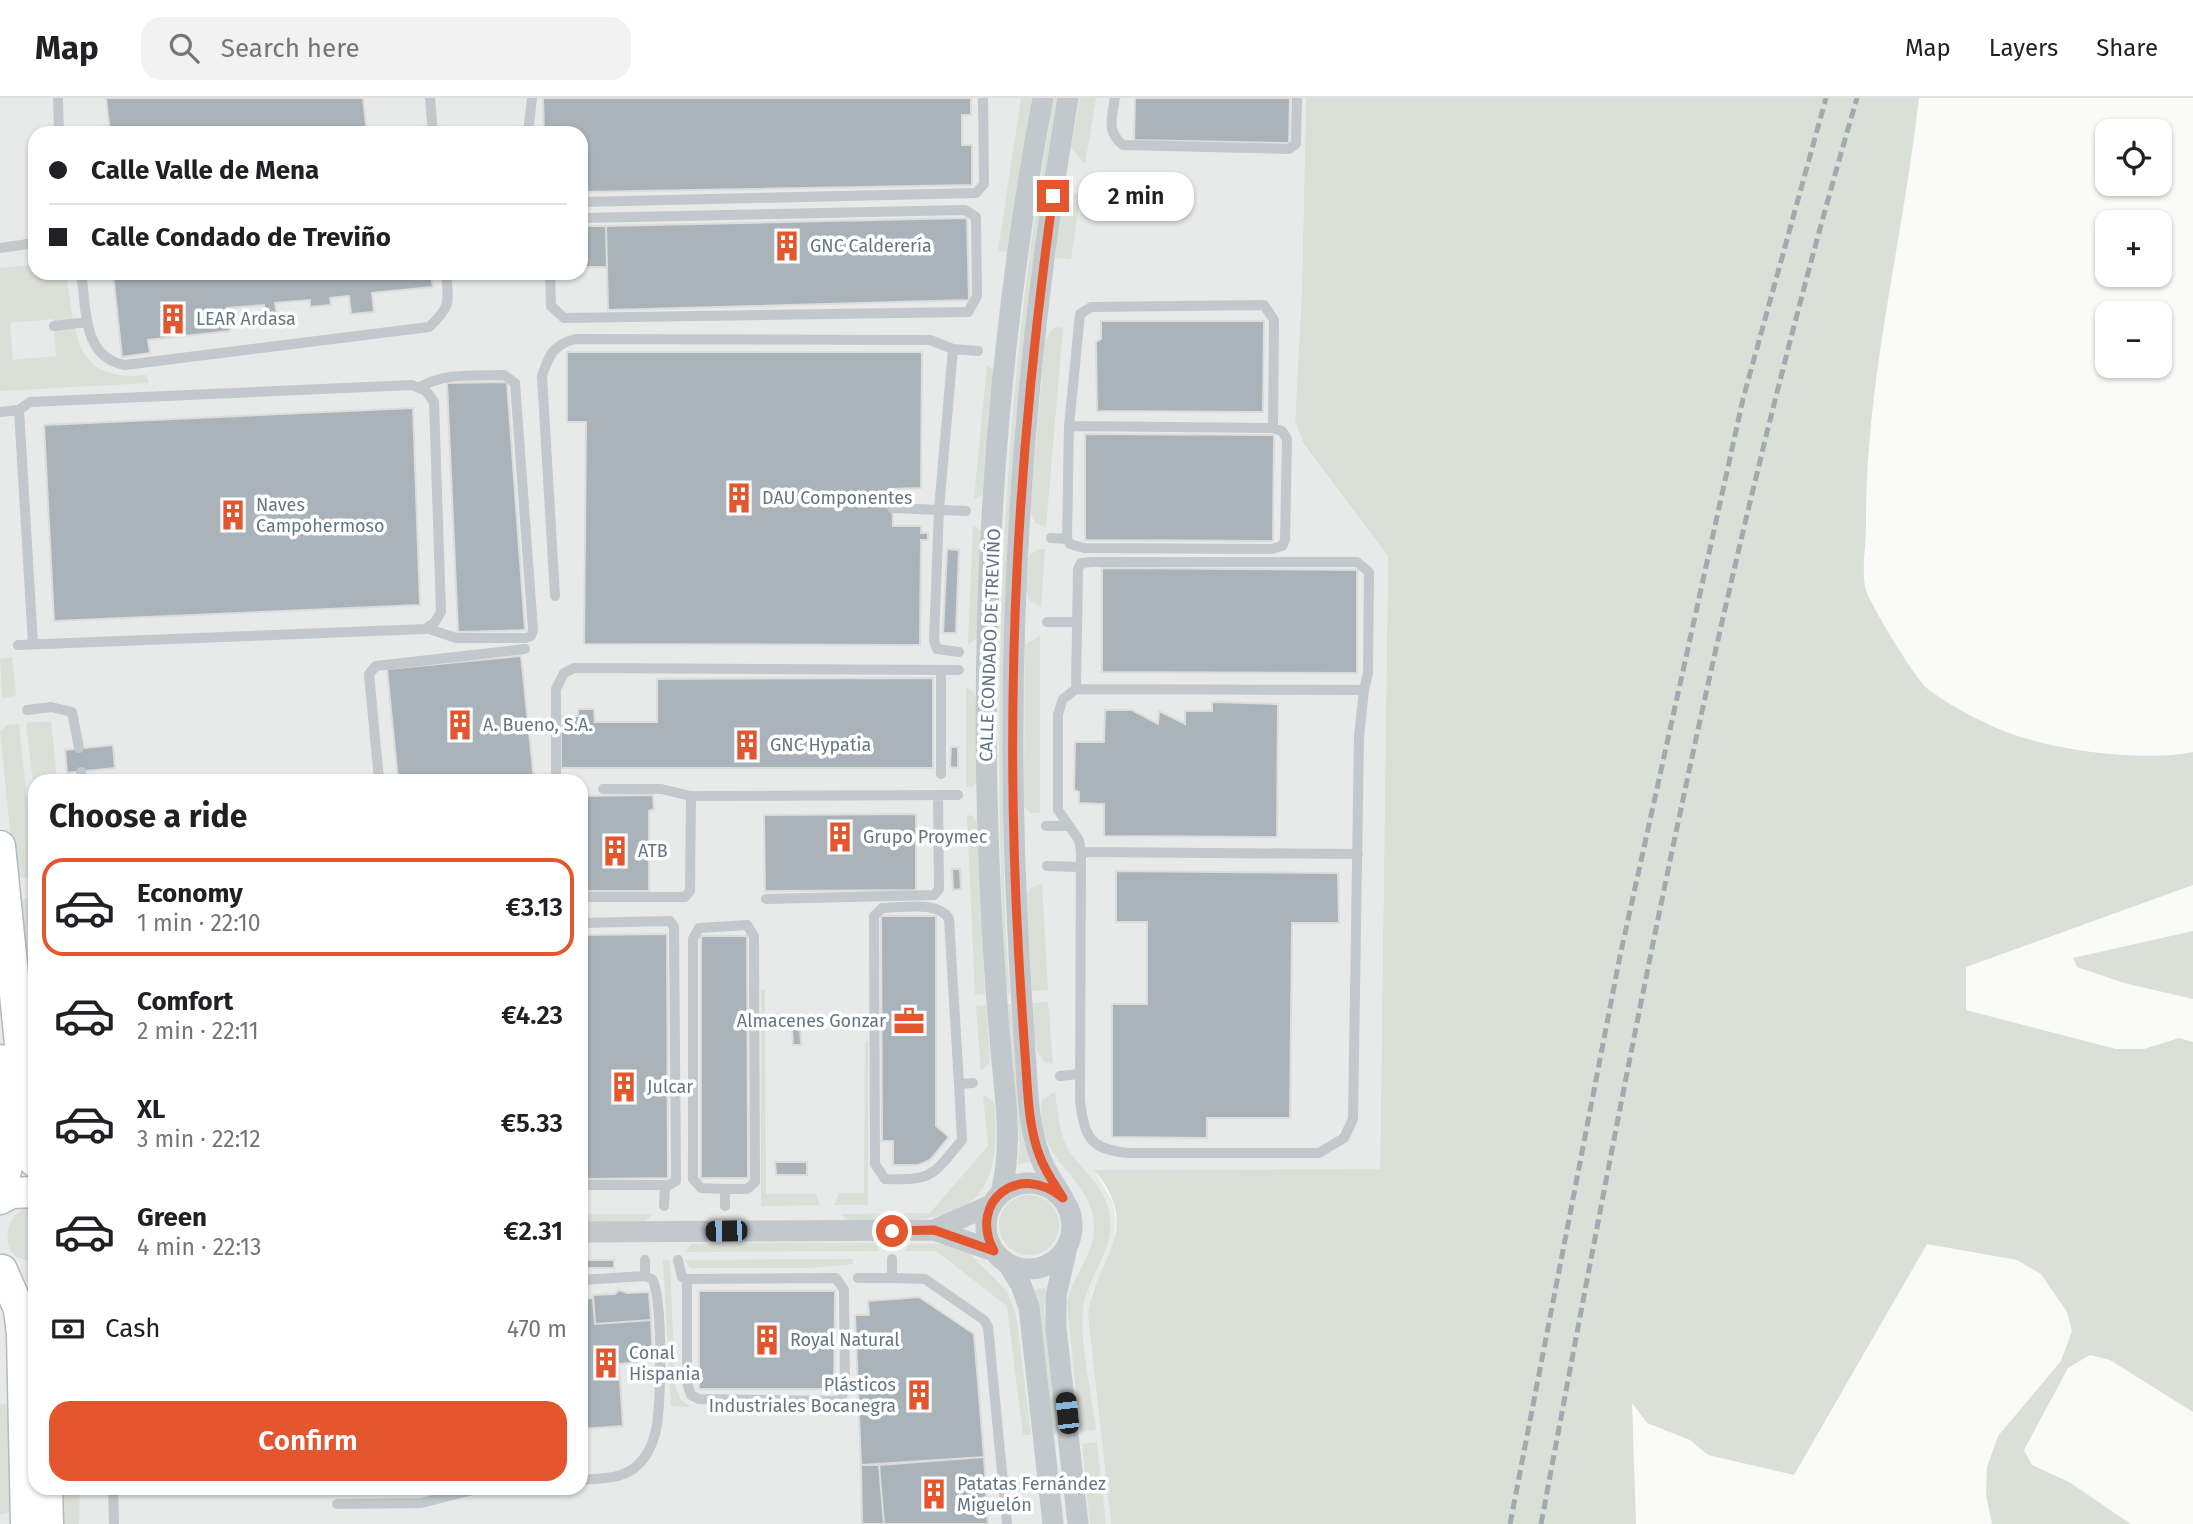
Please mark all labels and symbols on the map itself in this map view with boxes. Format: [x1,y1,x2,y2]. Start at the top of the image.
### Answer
callout: 2 min [1078,172,1193,220]
route end [1037,180,1069,212]
building icon: GNC Calderería [770,229,804,263]
place label: GNC Calderería [810,235,932,257]
building icon: LEAR Ardasa [156,302,190,336]
place label: LEAR Ardasa [196,308,296,330]
building icon: DAU Componentes [722,481,756,515]
place label: DAU Componentes [762,487,912,509]
place label: Naves Campohermoso [256,494,384,537]
building icon: Naves Campohermoso [216,498,250,532]
street label: CALLE CONDADO DE TREVIÑO [974,528,1005,762]
building icon: A. Bueno, S.A. [443,708,477,742]
place label: A. Bueno, S.A. [483,714,593,736]
building icon: GNC Hypatia [730,728,764,762]
place label: GNC Hypatia [770,734,871,756]
building icon: Grupo Proymec [823,820,857,854]
place label: Grupo Proymec [863,826,988,848]
building icon: ATB [598,834,632,868]
place label: ATB [638,840,668,862]
office icon: Almacenes Gonzar [892,1004,926,1038]
place label: Almacenes Gonzar [737,1010,886,1032]
building icon: Julcar [607,1070,641,1104]
place label: Julcar [647,1076,693,1098]
route start [876,1215,908,1247]
car [705,1220,748,1242]
building icon: Royal Natural [750,1323,784,1357]
place label: Royal Natural [790,1329,900,1351]
place label: Conal Hispania [629,1342,700,1385]
building icon: Conal Hispania [589,1346,623,1380]
place label: Plásticos Industriales Bocanegra [709,1374,896,1417]
building icon: Plásticos Industriales Bocanegra [902,1378,936,1412]
car [1055,1391,1080,1435]
place label: Patatas Fernández Miguelón [957,1473,1106,1516]
building icon: Patatas Fernández Miguelón [917,1477,951,1511]

